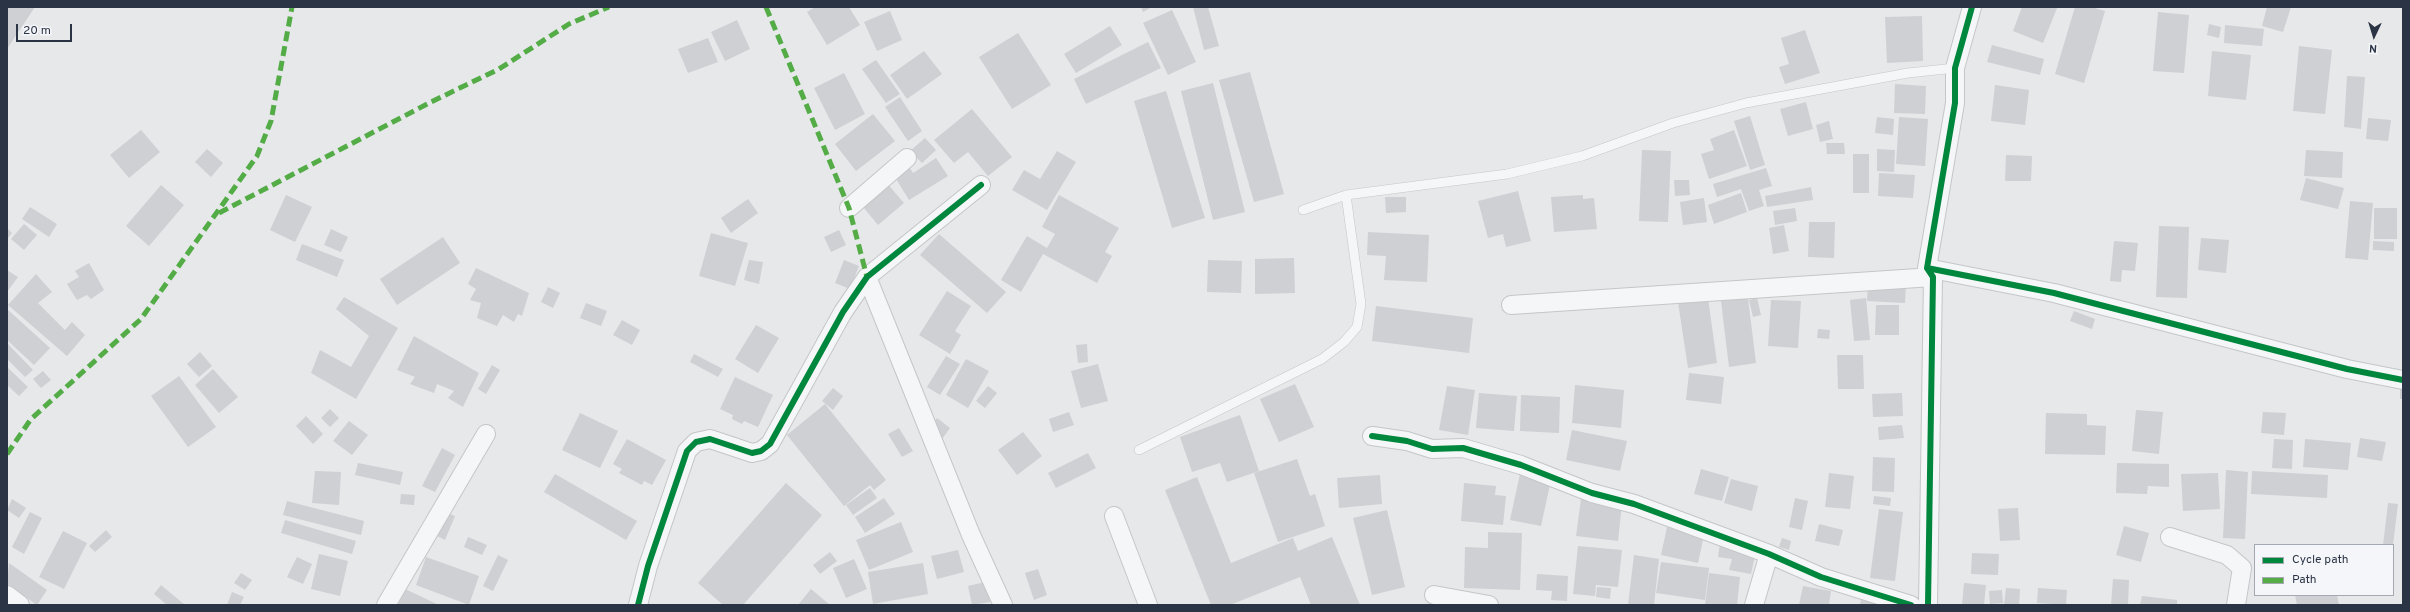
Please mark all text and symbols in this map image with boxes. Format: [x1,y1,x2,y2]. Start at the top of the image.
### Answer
scale bar [18,16,74,42]
north arrow [2354,16,2394,56]
text: 20 m [23,23,51,39]
text: N [2369,41,2378,55]
legend [2254,544,2394,596]
text: Cycle path [2292,552,2349,568]
text: Path [2292,572,2317,588]

